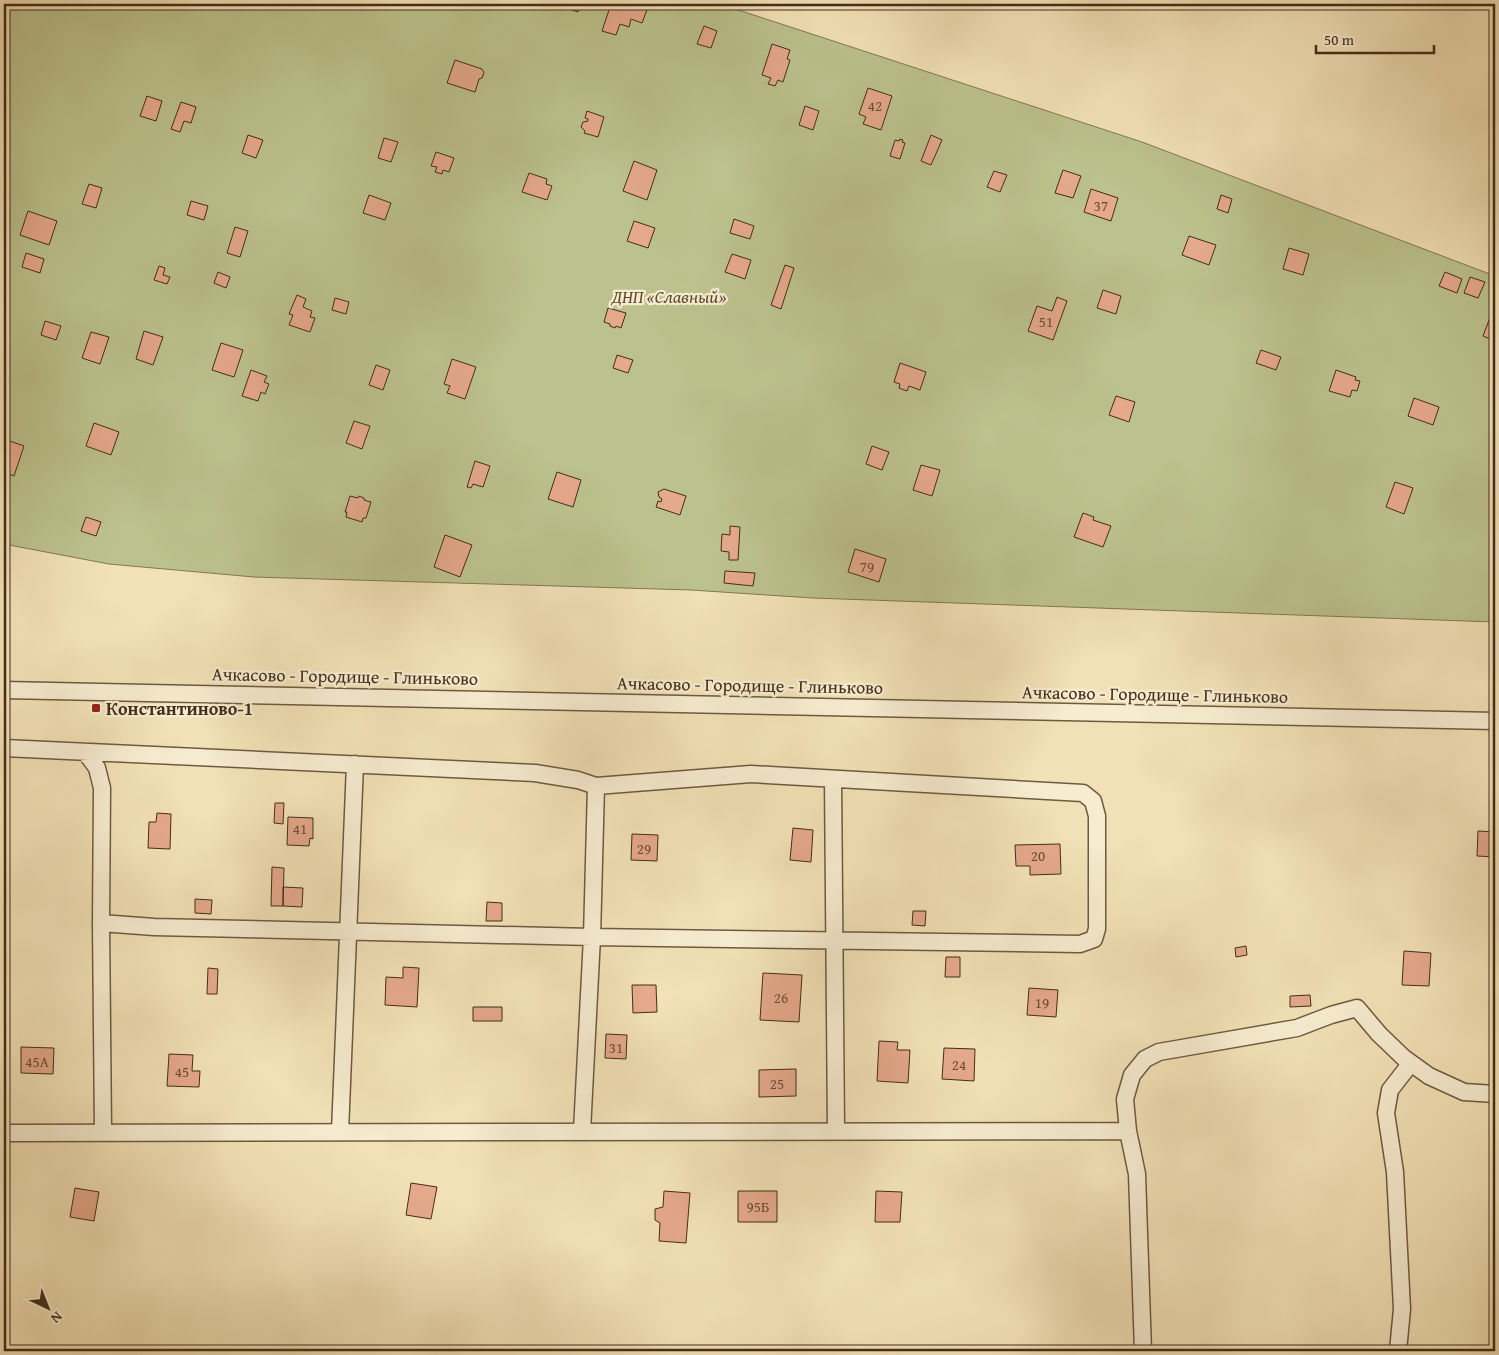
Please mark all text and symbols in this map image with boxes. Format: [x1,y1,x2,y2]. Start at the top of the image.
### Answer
scale bar [1316,22,1434,54]
text: 50 m [1324,29,1355,50]
house number: 42 [868,95,882,116]
house number: 37 [1094,195,1108,216]
park label: ДНП «Славный» [611,283,726,310]
house number: 51 [1039,311,1053,332]
house number: 79 [860,556,874,577]
street label: Ачкасово - Городище - Глиньково [212,660,478,692]
street label: Ачкасово - Городище - Глиньково [617,669,883,701]
street label: Ачкасово - Городище - Глиньково [1022,678,1288,710]
place label: Константиново-1 [106,695,253,722]
marker: Константиново-1 [90,702,102,714]
house number: 41 [293,818,307,839]
house number: 29 [637,838,651,859]
house number: 20 [1031,845,1045,866]
house number: 26 [774,987,788,1008]
house number: 19 [1035,992,1049,1013]
house number: 31 [609,1037,623,1058]
house number: 45А [25,1051,49,1072]
house number: 24 [952,1054,966,1075]
house number: 45 [175,1061,189,1082]
house number: 25 [770,1073,784,1094]
house number: 95Б [747,1196,769,1217]
north arrow [22,1282,72,1332]
text: N [46,1307,67,1328]

